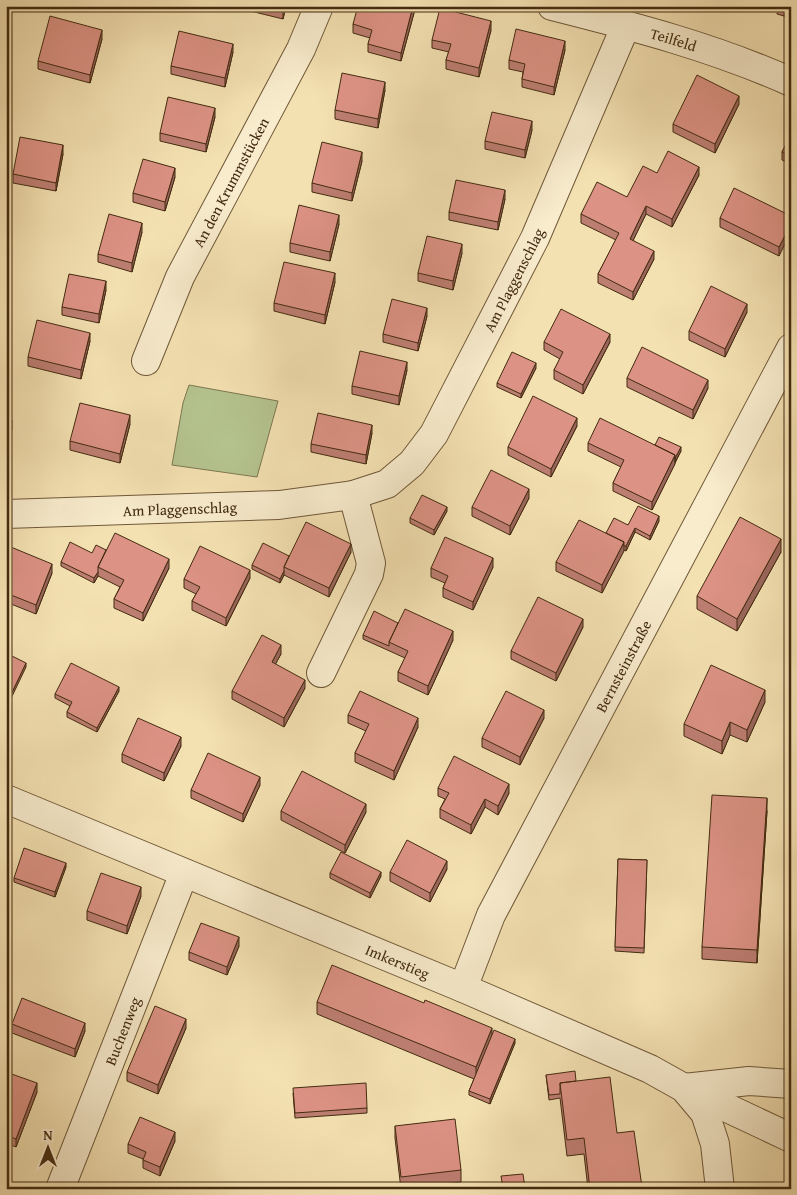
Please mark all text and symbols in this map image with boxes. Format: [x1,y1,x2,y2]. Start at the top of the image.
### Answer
street label: Teilfeld [648,22,699,56]
street label: An den Krummstücken [187,113,274,251]
street label: Am Plaggenschlag [478,224,549,335]
street label: Am Plaggenschlag [123,496,238,521]
street label: Bernsteinstraße [590,616,656,716]
street label: Imkerstieg [363,938,433,984]
street label: Buchenweg [99,993,145,1068]
north arrow [22,1122,72,1172]
text: N [43,1125,53,1145]

